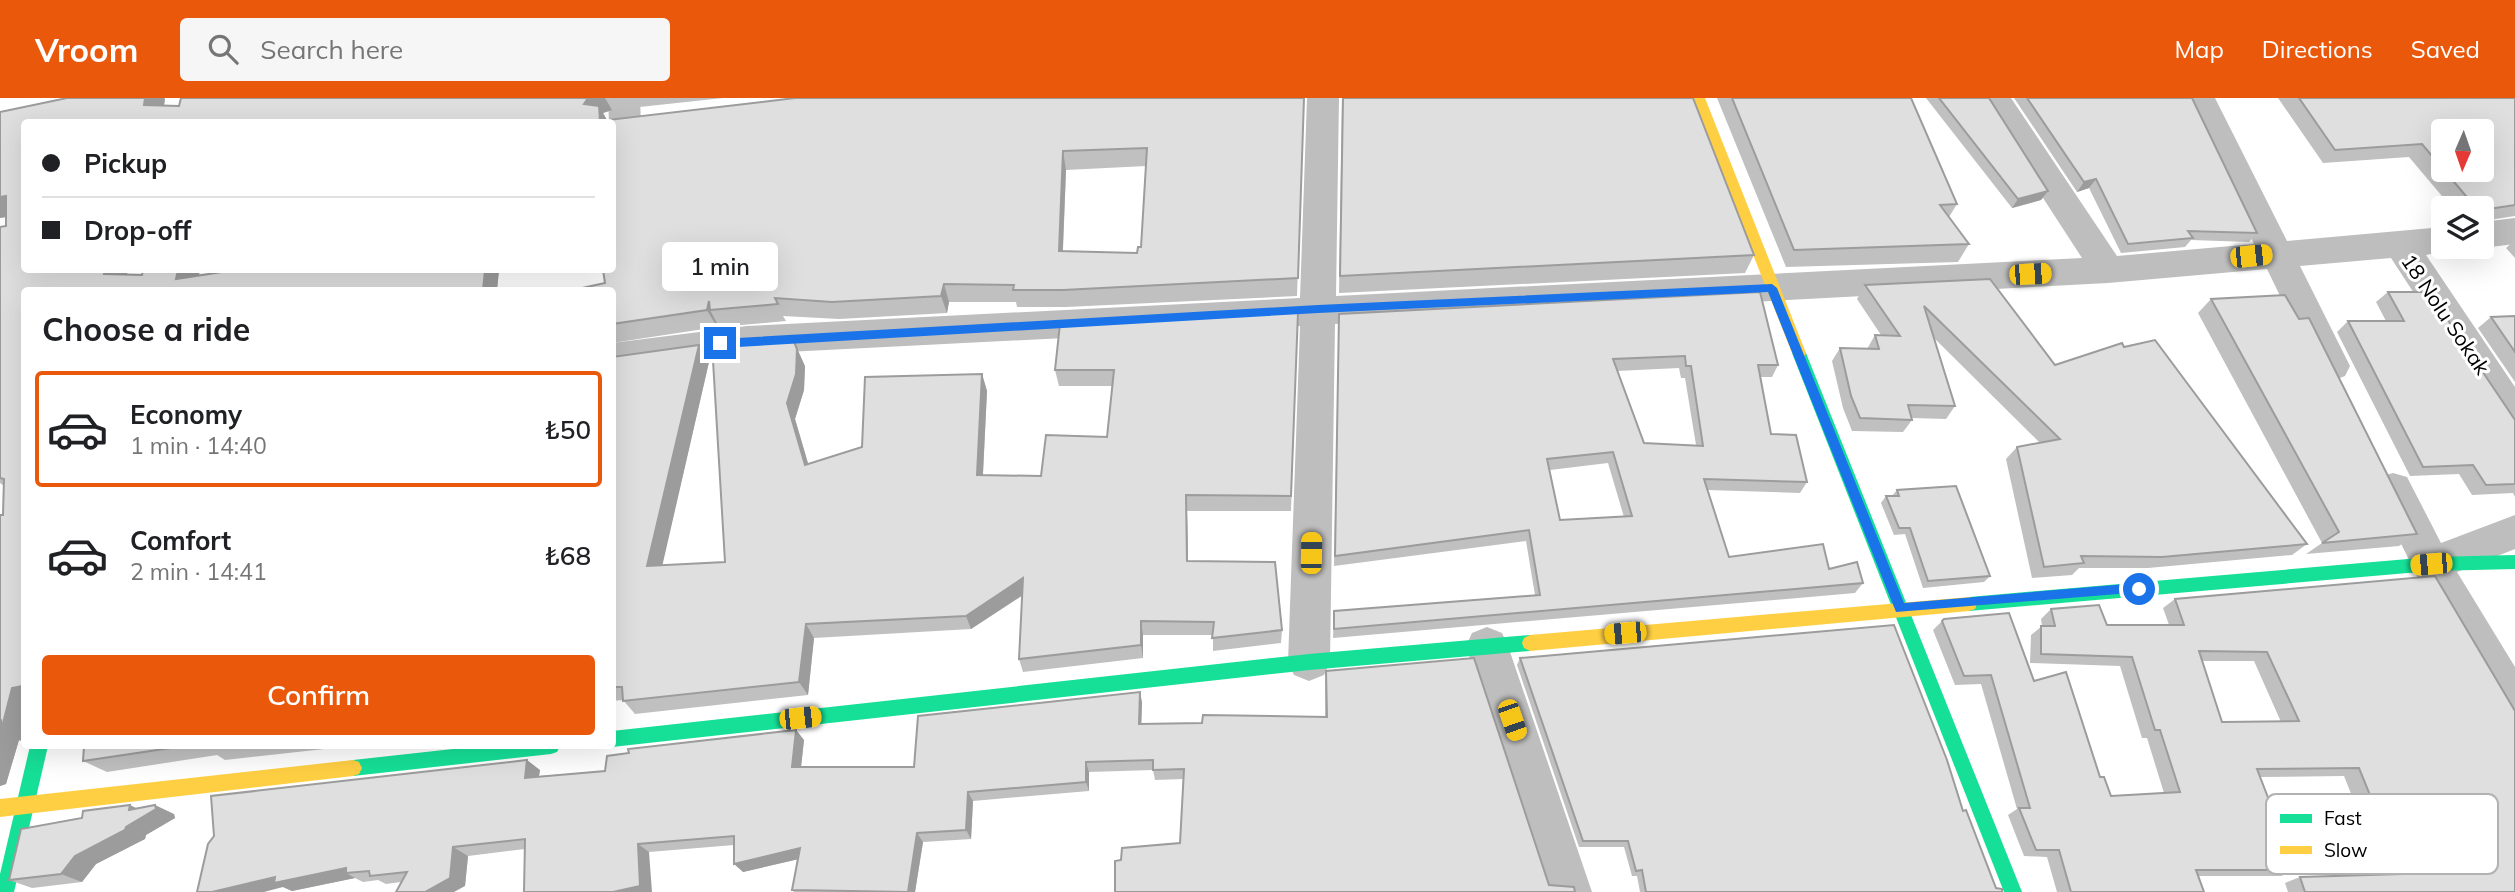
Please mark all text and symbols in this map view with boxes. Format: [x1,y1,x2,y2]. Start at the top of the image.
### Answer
search box [180,18,670,81]
text: Vroom [35,29,138,70]
icon: search [204,30,242,68]
text: Search here [260,33,403,66]
text: Map [2174,34,2224,64]
text: Directions [2262,34,2373,64]
text: Saved [2411,34,2480,64]
north arrow [2431,119,2494,182]
map controls [2431,119,2494,259]
text: Pickup [84,147,167,180]
button: layers [2431,196,2494,259]
text: Drop-off [84,214,191,247]
callout: 1 min [662,242,778,290]
car [2230,243,2273,269]
street label: 18 Nolu Sokak [2396,249,2496,380]
text: 1 min [690,252,750,281]
car [2009,262,2052,286]
text: Choose a ride [42,309,250,349]
route end [704,327,736,359]
icon: car [46,398,109,461]
text: Economy [130,398,242,431]
text: ₺50 [544,413,591,446]
text: 1 min · 14:40 [130,431,267,460]
icon: car [46,524,109,587]
text: Comfort [130,524,231,557]
car [1301,532,1322,574]
text: ₺68 [544,539,591,572]
car [2410,552,2453,576]
text: 2 min · 14:41 [130,557,267,586]
route start [2123,573,2155,605]
car [1604,621,1647,645]
button: Confirm [42,655,595,735]
car [1496,697,1529,743]
car [779,705,822,731]
legend [2266,794,2498,874]
text: Fast [2324,806,2362,830]
text: Slow [2324,838,2368,862]

